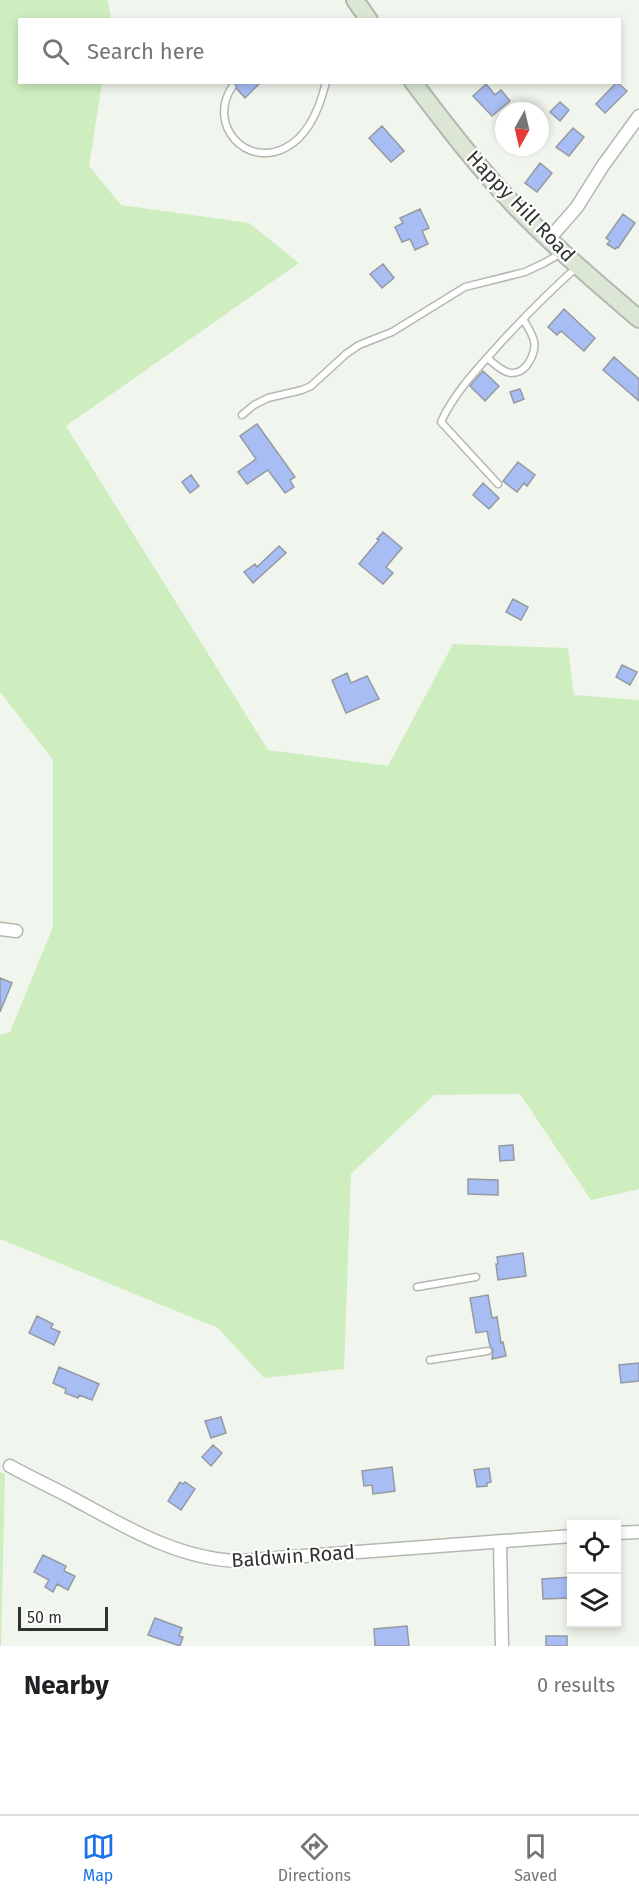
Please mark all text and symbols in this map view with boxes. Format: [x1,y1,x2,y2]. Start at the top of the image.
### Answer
search box [18,18,621,84]
icon: search [39,35,72,68]
text: Search here [87,38,205,65]
north arrow [495,102,549,156]
street label: Happy Hill Road [462,145,580,267]
map controls [567,1520,621,1628]
button: locate [567,1520,621,1574]
street label: Baldwin Road [230,1540,356,1572]
button: layers [567,1574,621,1628]
scale bar [18,1604,108,1632]
text: 50 m [27,1608,62,1627]
text: Nearby [24,1670,109,1701]
text: 0 results [537,1673,615,1697]
tab: Map [82,1830,115,1885]
tab: Directions [278,1830,351,1885]
tab: Saved [514,1830,557,1885]

